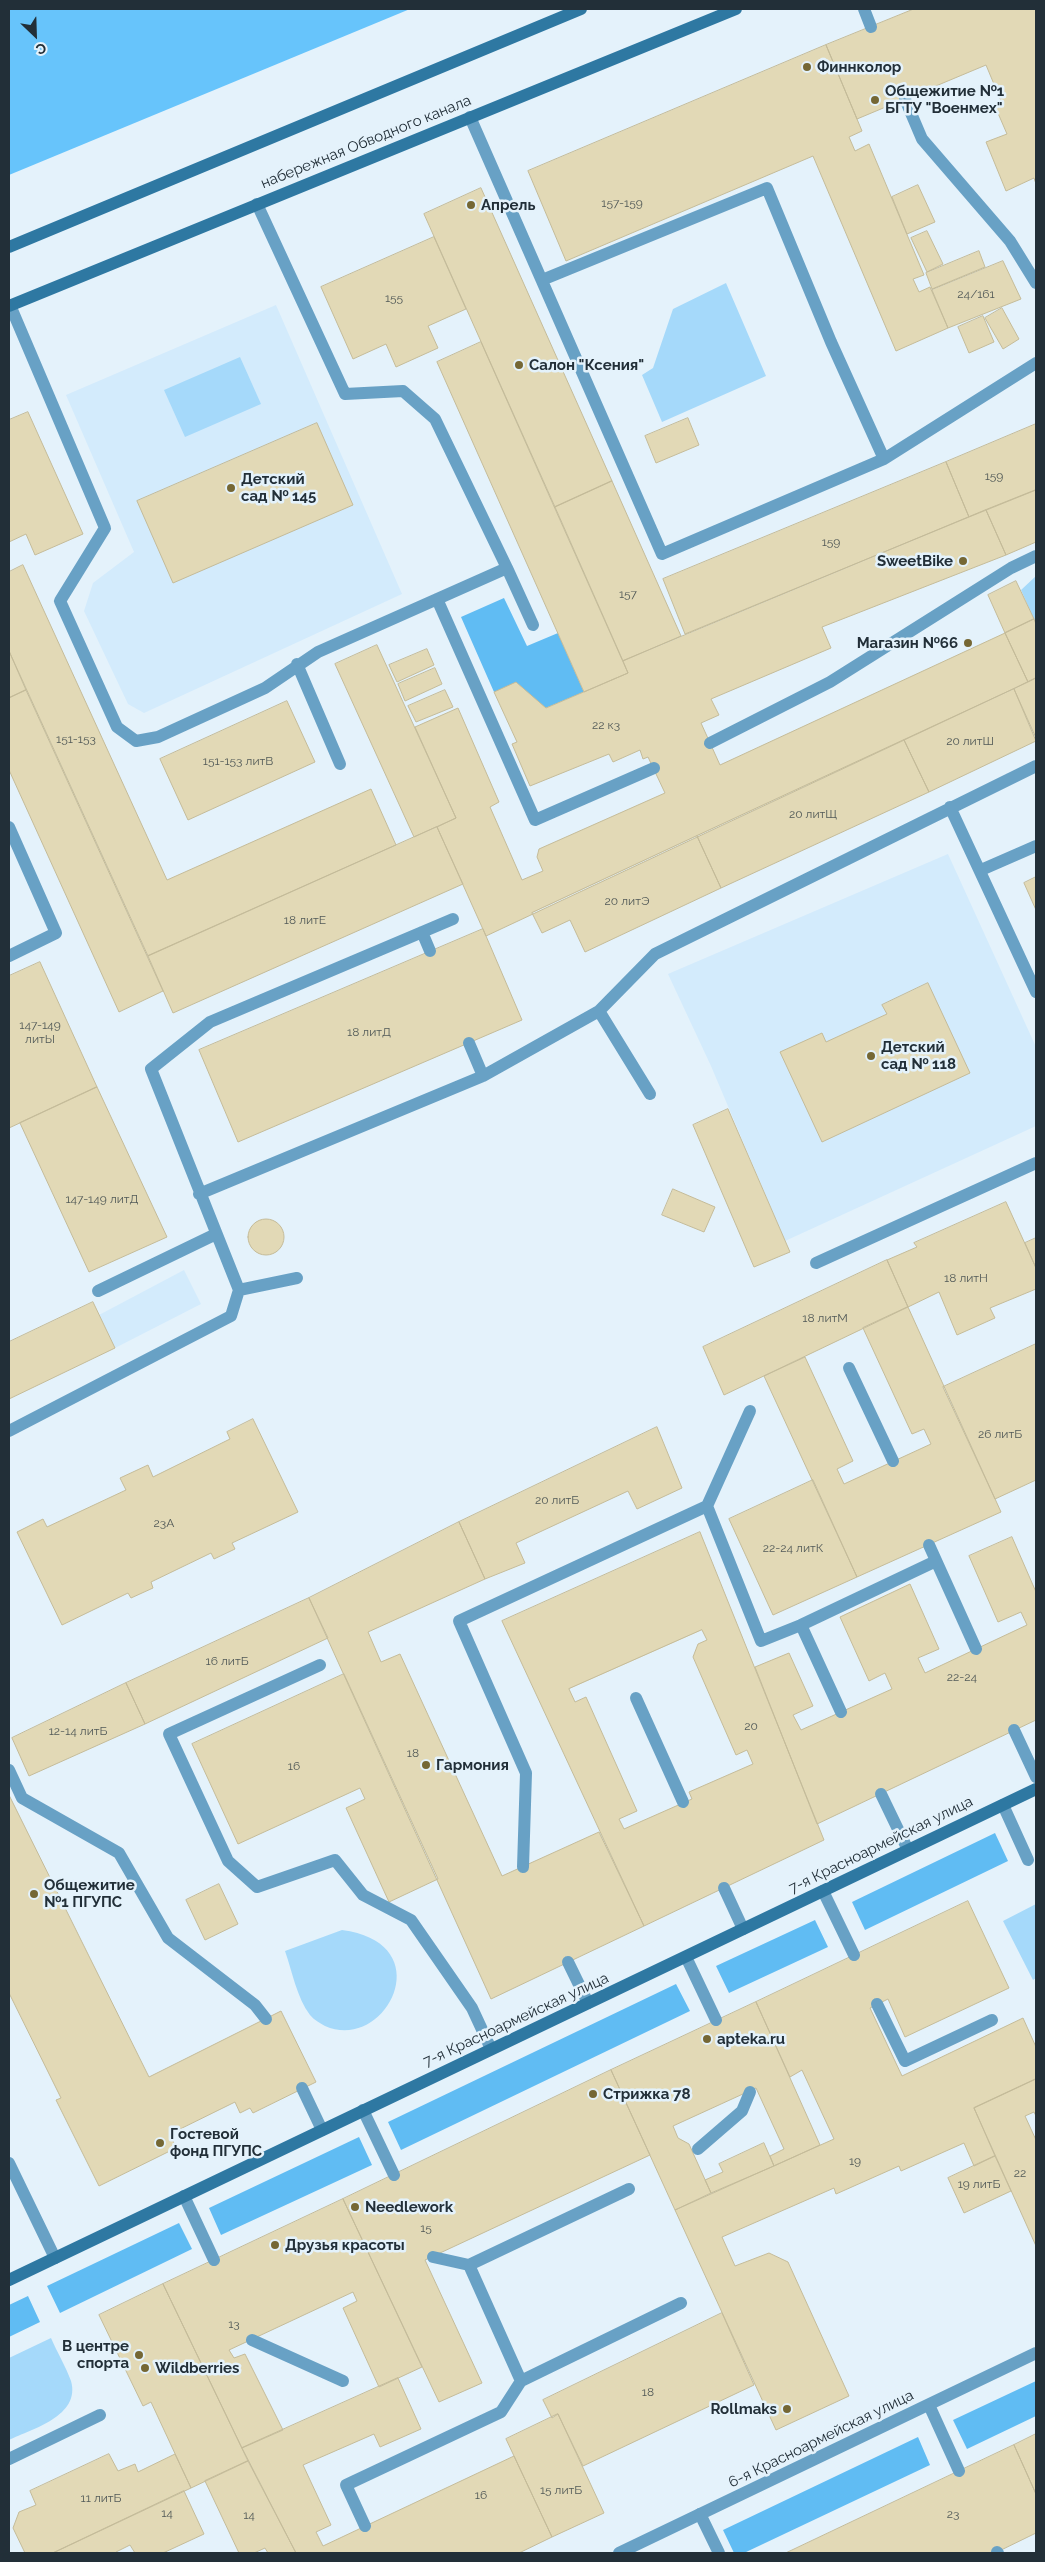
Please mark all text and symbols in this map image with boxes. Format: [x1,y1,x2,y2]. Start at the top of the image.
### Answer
north arrow [10,10,60,60]
text: С [33,39,49,58]
place label: Финнколор [817,58,901,76]
marker: Финнколор [801,61,813,73]
place label: Общежитие №1 БГТУ "Военмех" [885,82,1004,117]
street label: набережная Обводного канала [258,91,474,193]
marker: Общежитие №1 БГТУ "Военмех" [869,94,881,106]
place label: Апрель [481,196,535,214]
house number: 157-159 [601,196,643,210]
marker: Апрель [465,199,477,211]
house number: 24/161 [957,287,995,301]
house number: 155 [385,291,403,305]
place label: Салон "Ксения" [529,356,644,374]
marker: Салон "Ксения" [513,359,525,371]
house number: 159 [985,469,1003,483]
place label: Детский сад № 145 [241,470,316,505]
marker: Детский сад № 145 [225,482,237,494]
house number: 159 [822,535,840,549]
place label: SweetBike [877,552,953,570]
marker: SweetBike [957,555,969,567]
house number: 157 [619,587,637,601]
place label: Магазин №66 [857,634,958,652]
marker: Магазин №66 [962,637,974,649]
house number: 22 к3 [592,718,620,732]
house number: 151-153 [56,732,96,746]
house number: 20 литШ [946,734,994,748]
house number: 151-153 литВ [203,754,273,768]
house number: 20 литЩ [789,807,837,821]
house number: 20 литЭ [605,894,649,908]
house number: 18 литЕ [284,913,326,927]
house number: 147-149 литЫ [19,1018,61,1046]
house number: 18 литД [347,1025,391,1039]
place label: Детский сад № 118 [881,1038,956,1073]
marker: Детский сад № 118 [865,1050,877,1062]
house number: 147-149 литД [65,1192,139,1206]
house number: 18 литН [944,1271,988,1285]
house number: 18 литМ [802,1311,848,1325]
house number: 26 литБ [978,1427,1022,1441]
house number: 20 литБ [535,1493,579,1507]
house number: 23А [154,1516,174,1530]
house number: 22-24 литК [763,1541,823,1555]
house number: 16 литБ [206,1654,248,1668]
house number: 22-24 [947,1670,977,1684]
house number: 20 [744,1719,758,1733]
house number: 12-14 литБ [49,1724,107,1738]
house number: 18 [407,1746,419,1760]
place label: Гармония [436,1756,509,1774]
house number: 16 [288,1759,300,1773]
marker: Гармония [420,1759,432,1771]
street label: 7-я Красноармейская улица [786,1793,976,1897]
place label: Общежитие №1 ПГУПС [44,1876,135,1911]
marker: Общежитие №1 ПГУПС [28,1888,40,1900]
street label: 7-я Красноармейская улица [421,1969,611,2071]
place label: apteka.ru [717,2030,785,2048]
marker: apteka.ru [701,2033,713,2045]
place label: Стрижка 78 [603,2085,690,2103]
marker: Стрижка 78 [587,2088,599,2100]
place label: Гостевой фонд ПГУПС [170,2125,262,2160]
marker: Гостевой фонд ПГУПС [154,2137,166,2149]
house number: 19 [849,2154,861,2168]
house number: 22 [1014,2166,1026,2180]
house number: 19 литБ [958,2177,1000,2191]
place label: Needlework [365,2198,453,2216]
marker: Needlework [349,2201,361,2213]
house number: 15 [420,2221,432,2235]
place label: Друзья красоты [285,2236,405,2254]
marker: Друзья красоты [269,2239,281,2251]
house number: 13 [228,2317,240,2331]
place label: В центре спорта [62,2337,129,2372]
marker: В центре спорта [133,2349,145,2361]
place label: Wildberries [155,2359,239,2377]
marker: Wildberries [139,2362,151,2374]
house number: 18 [642,2385,654,2399]
street label: 6-я Красноармейская улица [726,2386,916,2492]
place label: Rollmaks [710,2400,777,2418]
marker: Rollmaks [781,2403,793,2415]
house number: 15 литБ [540,2483,582,2497]
house number: 16 [475,2488,487,2502]
house number: 11 литБ [81,2491,121,2505]
house number: 14 [161,2506,173,2520]
house number: 23 [947,2507,959,2521]
house number: 14 [243,2508,255,2522]

